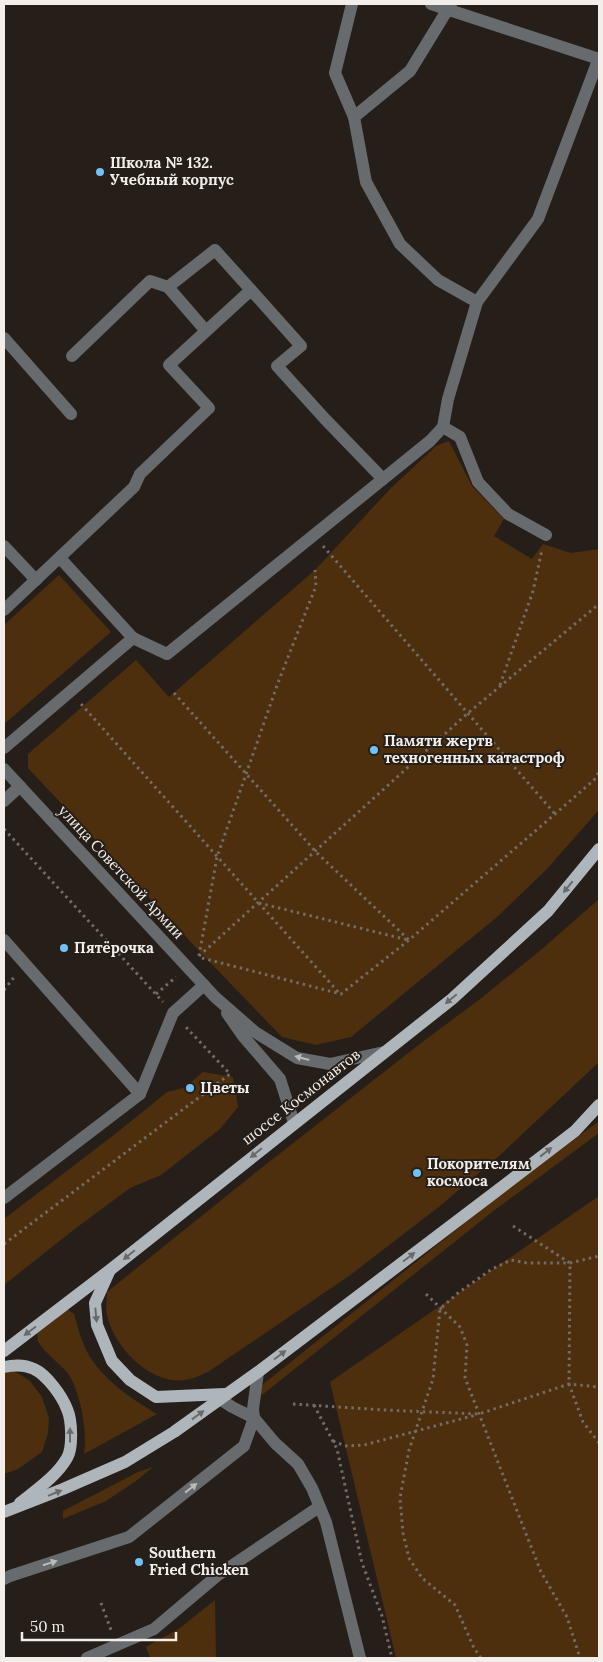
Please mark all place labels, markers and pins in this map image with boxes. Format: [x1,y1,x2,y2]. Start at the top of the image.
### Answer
place label: Школа № 132. Учебный корпус [110,153,234,189]
marker: Школа № 132. Учебный корпус [94,166,106,178]
place label: Памяти жертв техногенных катастроф [384,731,565,767]
marker: Памяти жертв техногенных катастроф [368,744,380,756]
place label: Пятёрочка [74,938,154,957]
marker: Пятёрочка [58,942,70,954]
place label: Цветы [200,1078,250,1097]
marker: Цветы [184,1082,196,1094]
place label: Покорителям космоса [427,1154,530,1190]
marker: Покорителям космоса [411,1167,423,1179]
place label: Southern Fried Chicken [149,1543,249,1579]
marker: Southern Fried Chicken [133,1556,145,1568]

